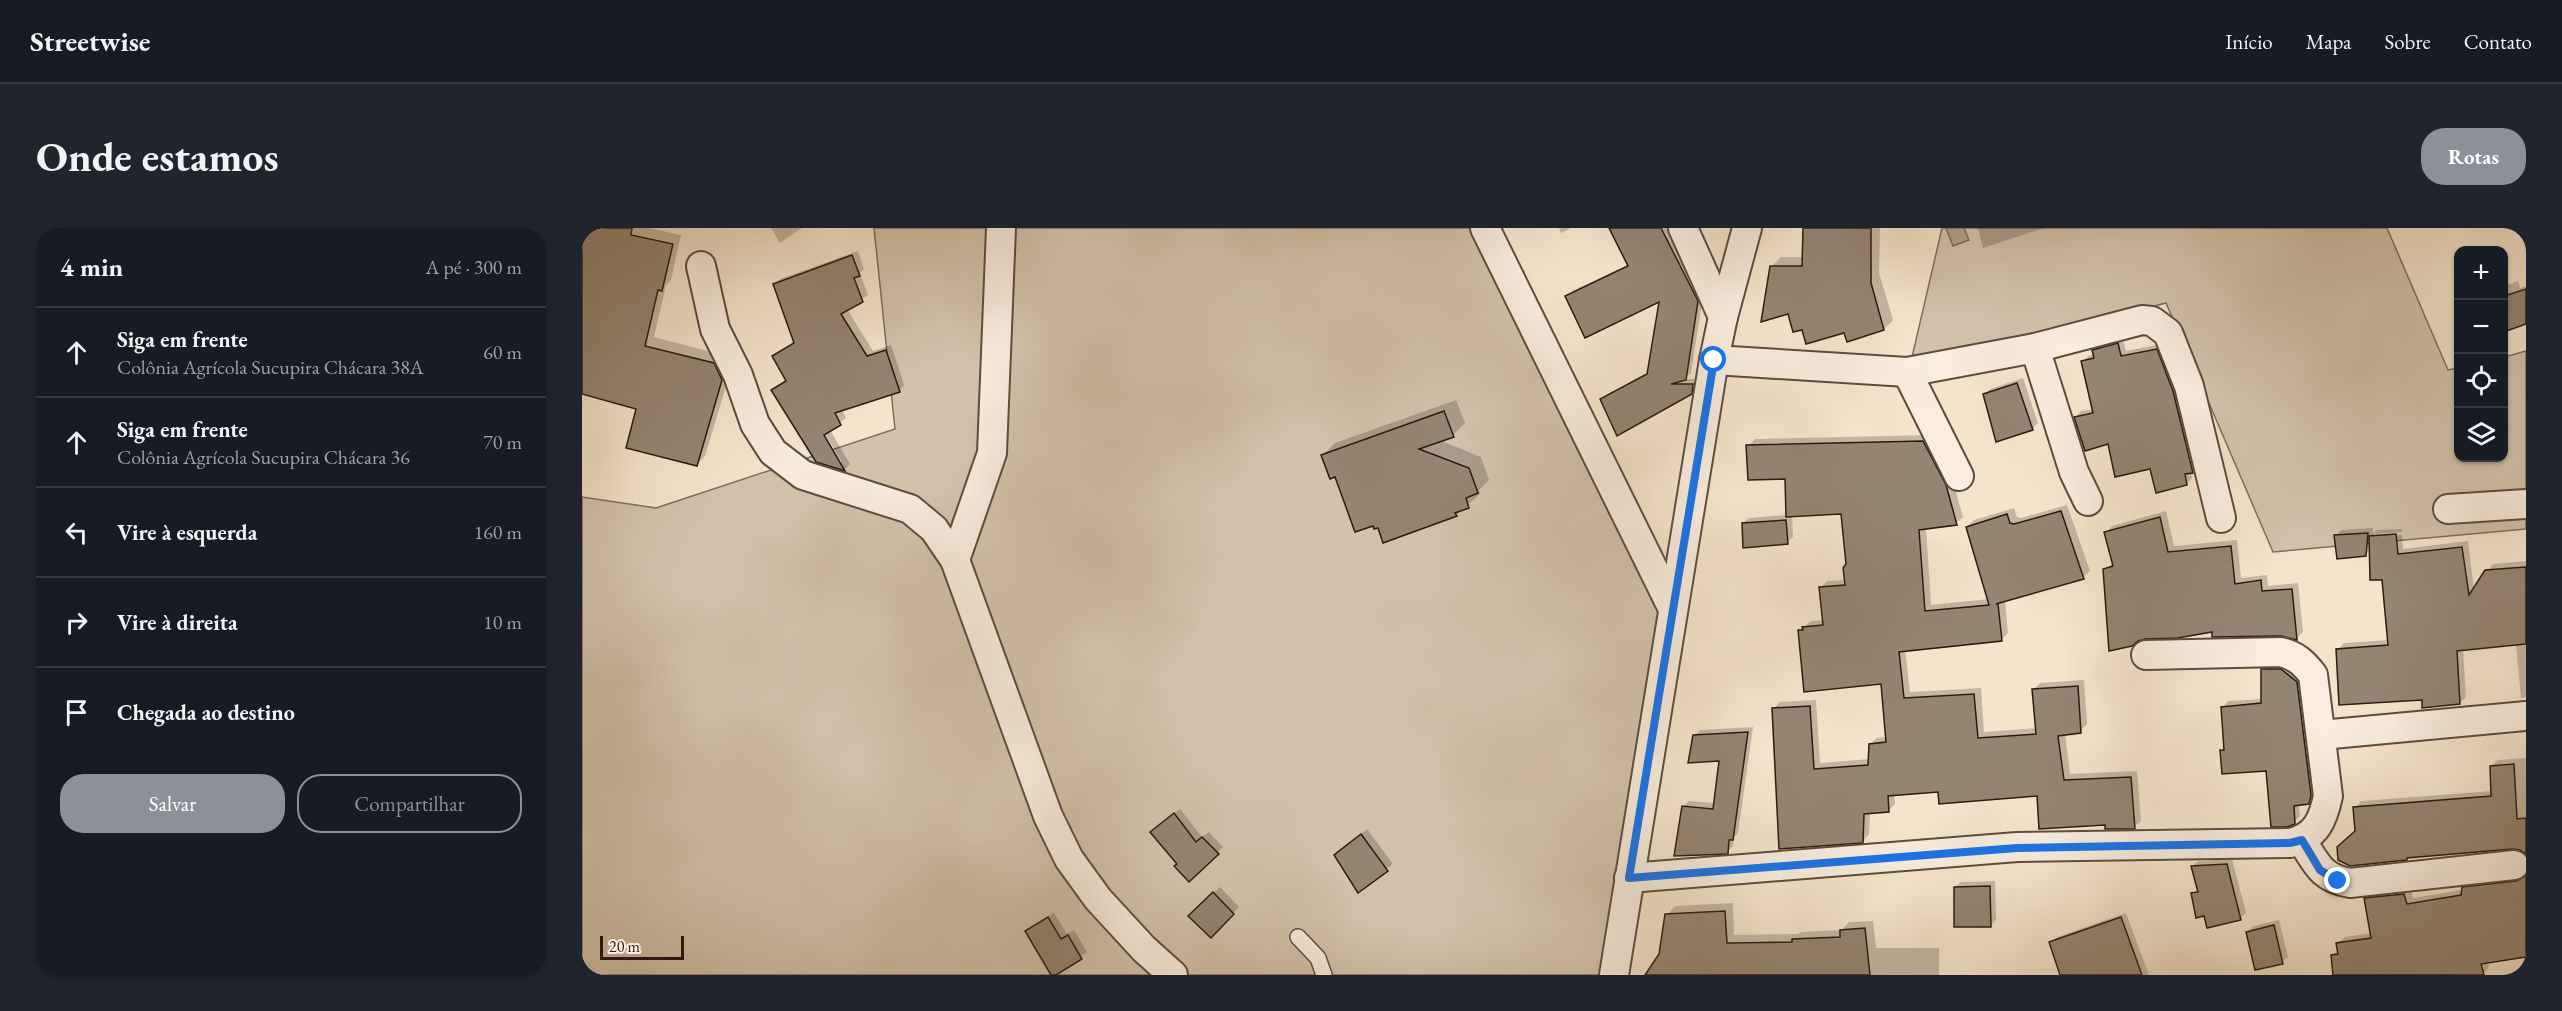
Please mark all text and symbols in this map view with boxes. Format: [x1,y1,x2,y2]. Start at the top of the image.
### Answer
text: Streetwise [30,23,150,59]
text: Início [2225,28,2273,55]
text: Mapa [2306,28,2351,55]
text: Sobre [2384,28,2431,55]
text: Contato [2464,28,2532,55]
button: Rotas [2421,128,2526,185]
text: Onde estamos [36,129,279,184]
map controls [2454,246,2508,462]
button: + [2454,246,2508,300]
text: 4 min [60,250,123,284]
text: A pé · 300 m [426,254,522,280]
button: − [2454,300,2508,354]
text: Siga em frente [117,325,248,354]
icon: ahead [60,336,93,369]
text: 60 m [483,339,522,365]
route start [1700,346,1726,372]
text: Colônia Agrícola Sucupira Chácara 38A [117,354,424,380]
button: locate [2454,354,2508,408]
button: layers [2454,408,2508,462]
text: Siga em frente [117,415,248,444]
icon: ahead [60,426,93,459]
text: 70 m [483,429,522,455]
text: Colônia Agrícola Sucupira Chácara 36 [117,444,410,470]
icon: left [60,516,93,549]
text: Vire à esquerda [117,518,257,547]
text: 160 m [474,519,522,545]
icon: right [60,606,93,639]
text: Vire à direita [117,608,238,637]
text: 10 m [483,609,522,635]
icon: arrive [60,696,93,729]
text: Chegada ao destino [117,698,295,727]
button: Salvar [60,774,285,833]
button: Compartilhar [297,774,522,833]
route end [2324,867,2350,893]
scale bar [600,933,684,960]
text: 20 m [609,936,640,957]

